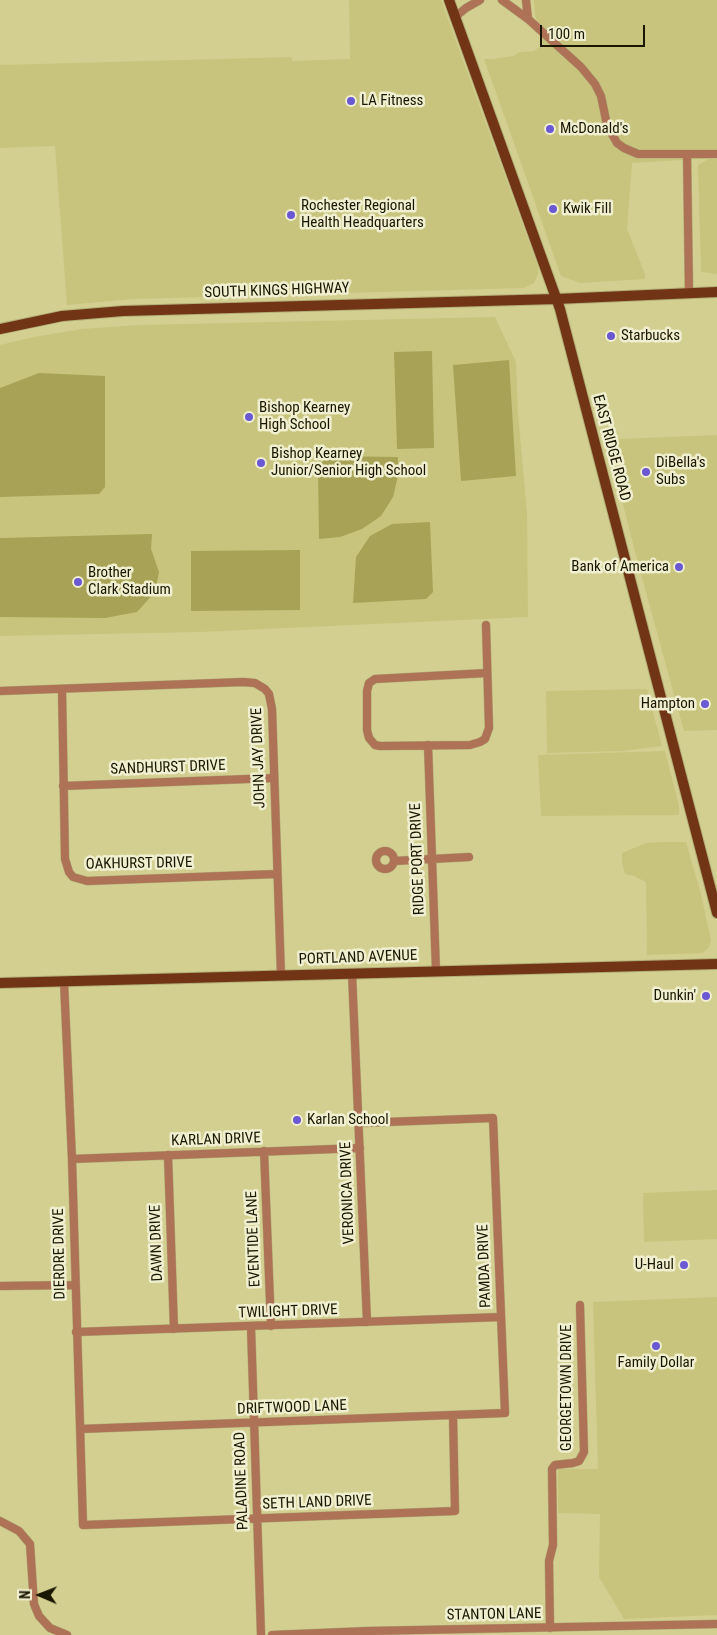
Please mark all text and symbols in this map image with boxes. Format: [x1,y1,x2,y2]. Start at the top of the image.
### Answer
scale bar [542,15,647,47]
text: 100 m [548,25,585,43]
place label: LA Fitness [361,92,423,110]
marker: LA Fitness [345,95,357,107]
place label: McDonald's [560,120,629,138]
marker: McDonald's [544,123,556,135]
place label: Rochester Regional Health Headquarters [301,197,424,232]
place label: Kwik Fill [563,200,612,218]
marker: Kwik Fill [547,203,559,215]
marker: Rochester Regional Health Headquarters [285,209,297,221]
street label: SOUTH KINGS HIGHWAY [204,279,350,303]
place label: Starbucks [621,327,680,345]
marker: Starbucks [605,330,617,342]
street label: EAST RIDGE ROAD [588,393,634,503]
place label: Bishop Kearney High School [259,399,350,434]
marker: Bishop Kearney High School [243,411,255,423]
place label: Bishop Kearney Junior/Senior High School [271,445,426,480]
place label: DiBella's Subs [656,454,706,489]
marker: Bishop Kearney Junior/Senior High School [255,457,267,469]
marker: DiBella's Subs [640,466,652,478]
place label: Bank of America [571,558,669,576]
marker: Bank of America [673,561,685,573]
place label: Brother Clark Stadium [88,564,171,599]
marker: Brother Clark Stadium [72,576,84,588]
place label: Hampton [641,695,695,713]
marker: Hampton [699,698,711,710]
street label: JOHN JAY DRIVE [248,707,270,809]
street label: SANDHURST DRIVE [110,757,226,779]
street label: RIDGE PORT DRIVE [407,803,429,915]
street label: OAKHURST DRIVE [86,854,192,874]
street label: PORTLAND AVENUE [298,947,418,969]
place label: Dunkin' [654,987,696,1005]
marker: Dunkin' [700,990,712,1002]
place label: Karlan School [307,1111,389,1129]
marker: Karlan School [291,1114,303,1126]
street label: KARLAN DRIVE [171,1129,261,1151]
street label: VERONICA DRIVE [337,1141,359,1245]
street label: EVENTIDE LANE [243,1191,265,1287]
street label: DAWN DRIVE [147,1204,167,1282]
street label: DIERDRE DRIVE [50,1208,70,1300]
street label: PAMDA DRIVE [475,1224,495,1308]
place label: U-Haul [635,1256,674,1274]
marker: U-Haul [678,1259,690,1271]
street label: TWILIGHT DRIVE [238,1301,338,1323]
street label: GEORGETOWN DRIVE [558,1325,576,1451]
marker: Family Dollar [650,1340,662,1352]
place label: Family Dollar [618,1354,694,1372]
street label: DRIFTWOOD LANE [237,1397,347,1419]
street label: PALADINE ROAD [231,1432,253,1530]
street label: SETH LAND DRIVE [262,1492,372,1514]
north arrow [15,1570,65,1620]
text: N [17,1590,33,1599]
street label: STANTON LANE [446,1605,542,1625]

